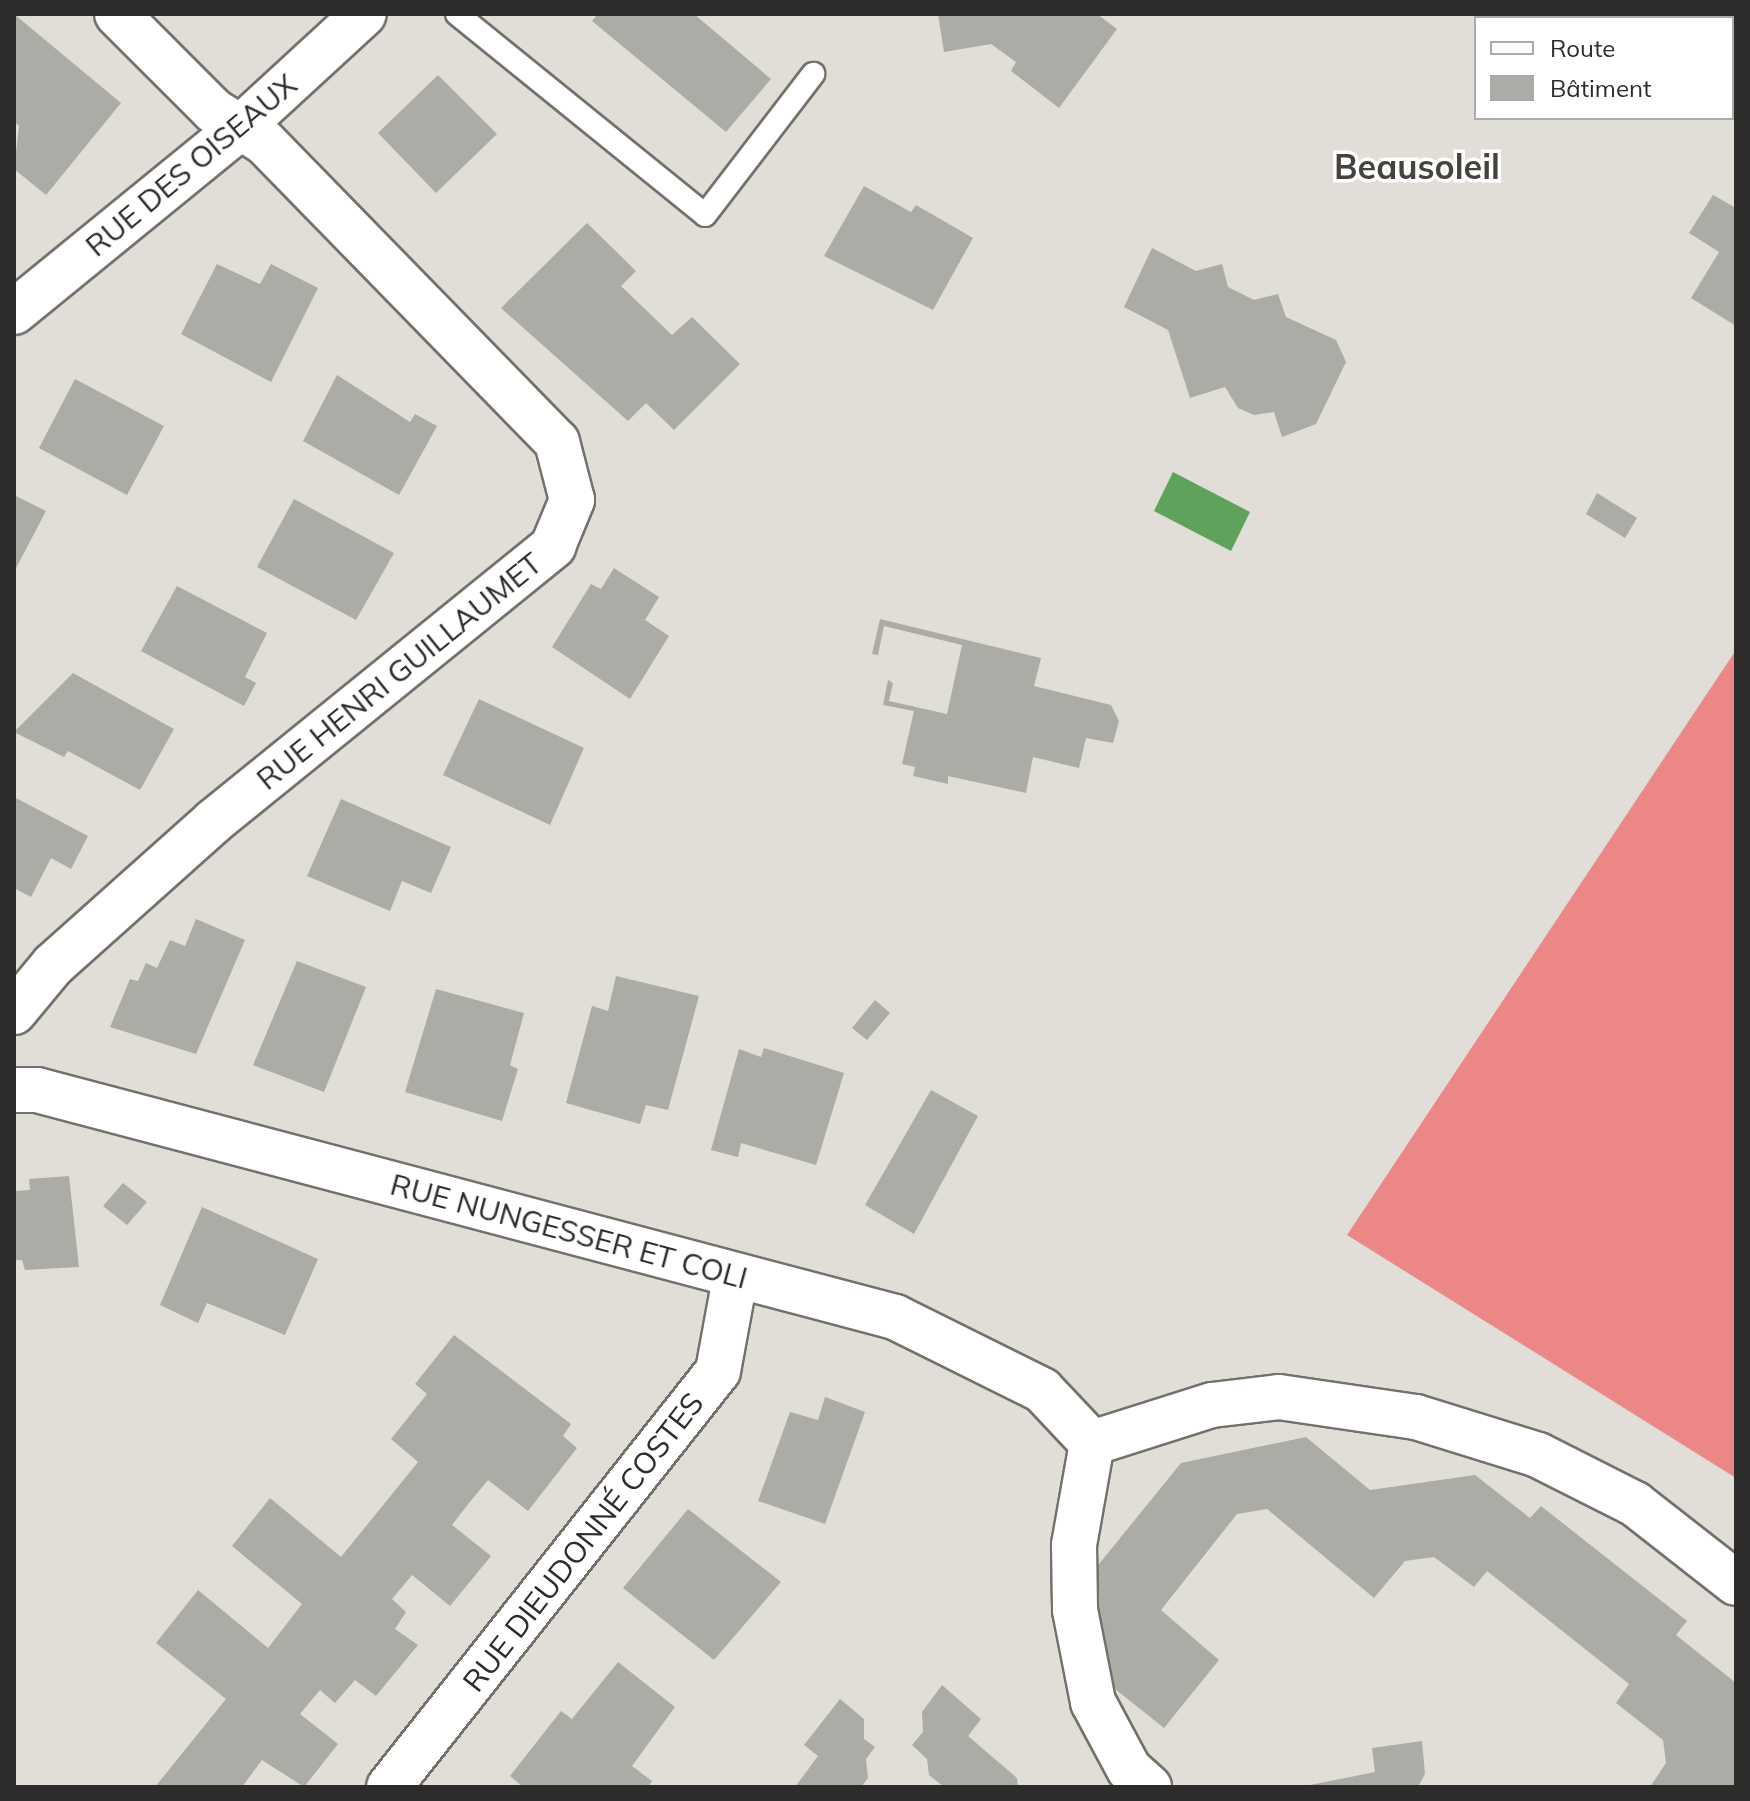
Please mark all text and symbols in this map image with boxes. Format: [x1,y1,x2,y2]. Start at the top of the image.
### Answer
legend [1474,16,1734,120]
text: Route [1550,33,1615,63]
street label: RUE DES OISEAUX [78,66,304,264]
text: Bâtiment [1550,73,1651,103]
district label: Beausoleil [1334,147,1500,187]
street label: RUE HENRI GUILLAUMET [249,545,549,797]
street label: RUE NUNGESSER ET COLI [387,1166,751,1296]
street label: RUE DIEUDONNÉ COSTES [455,1385,711,1699]

